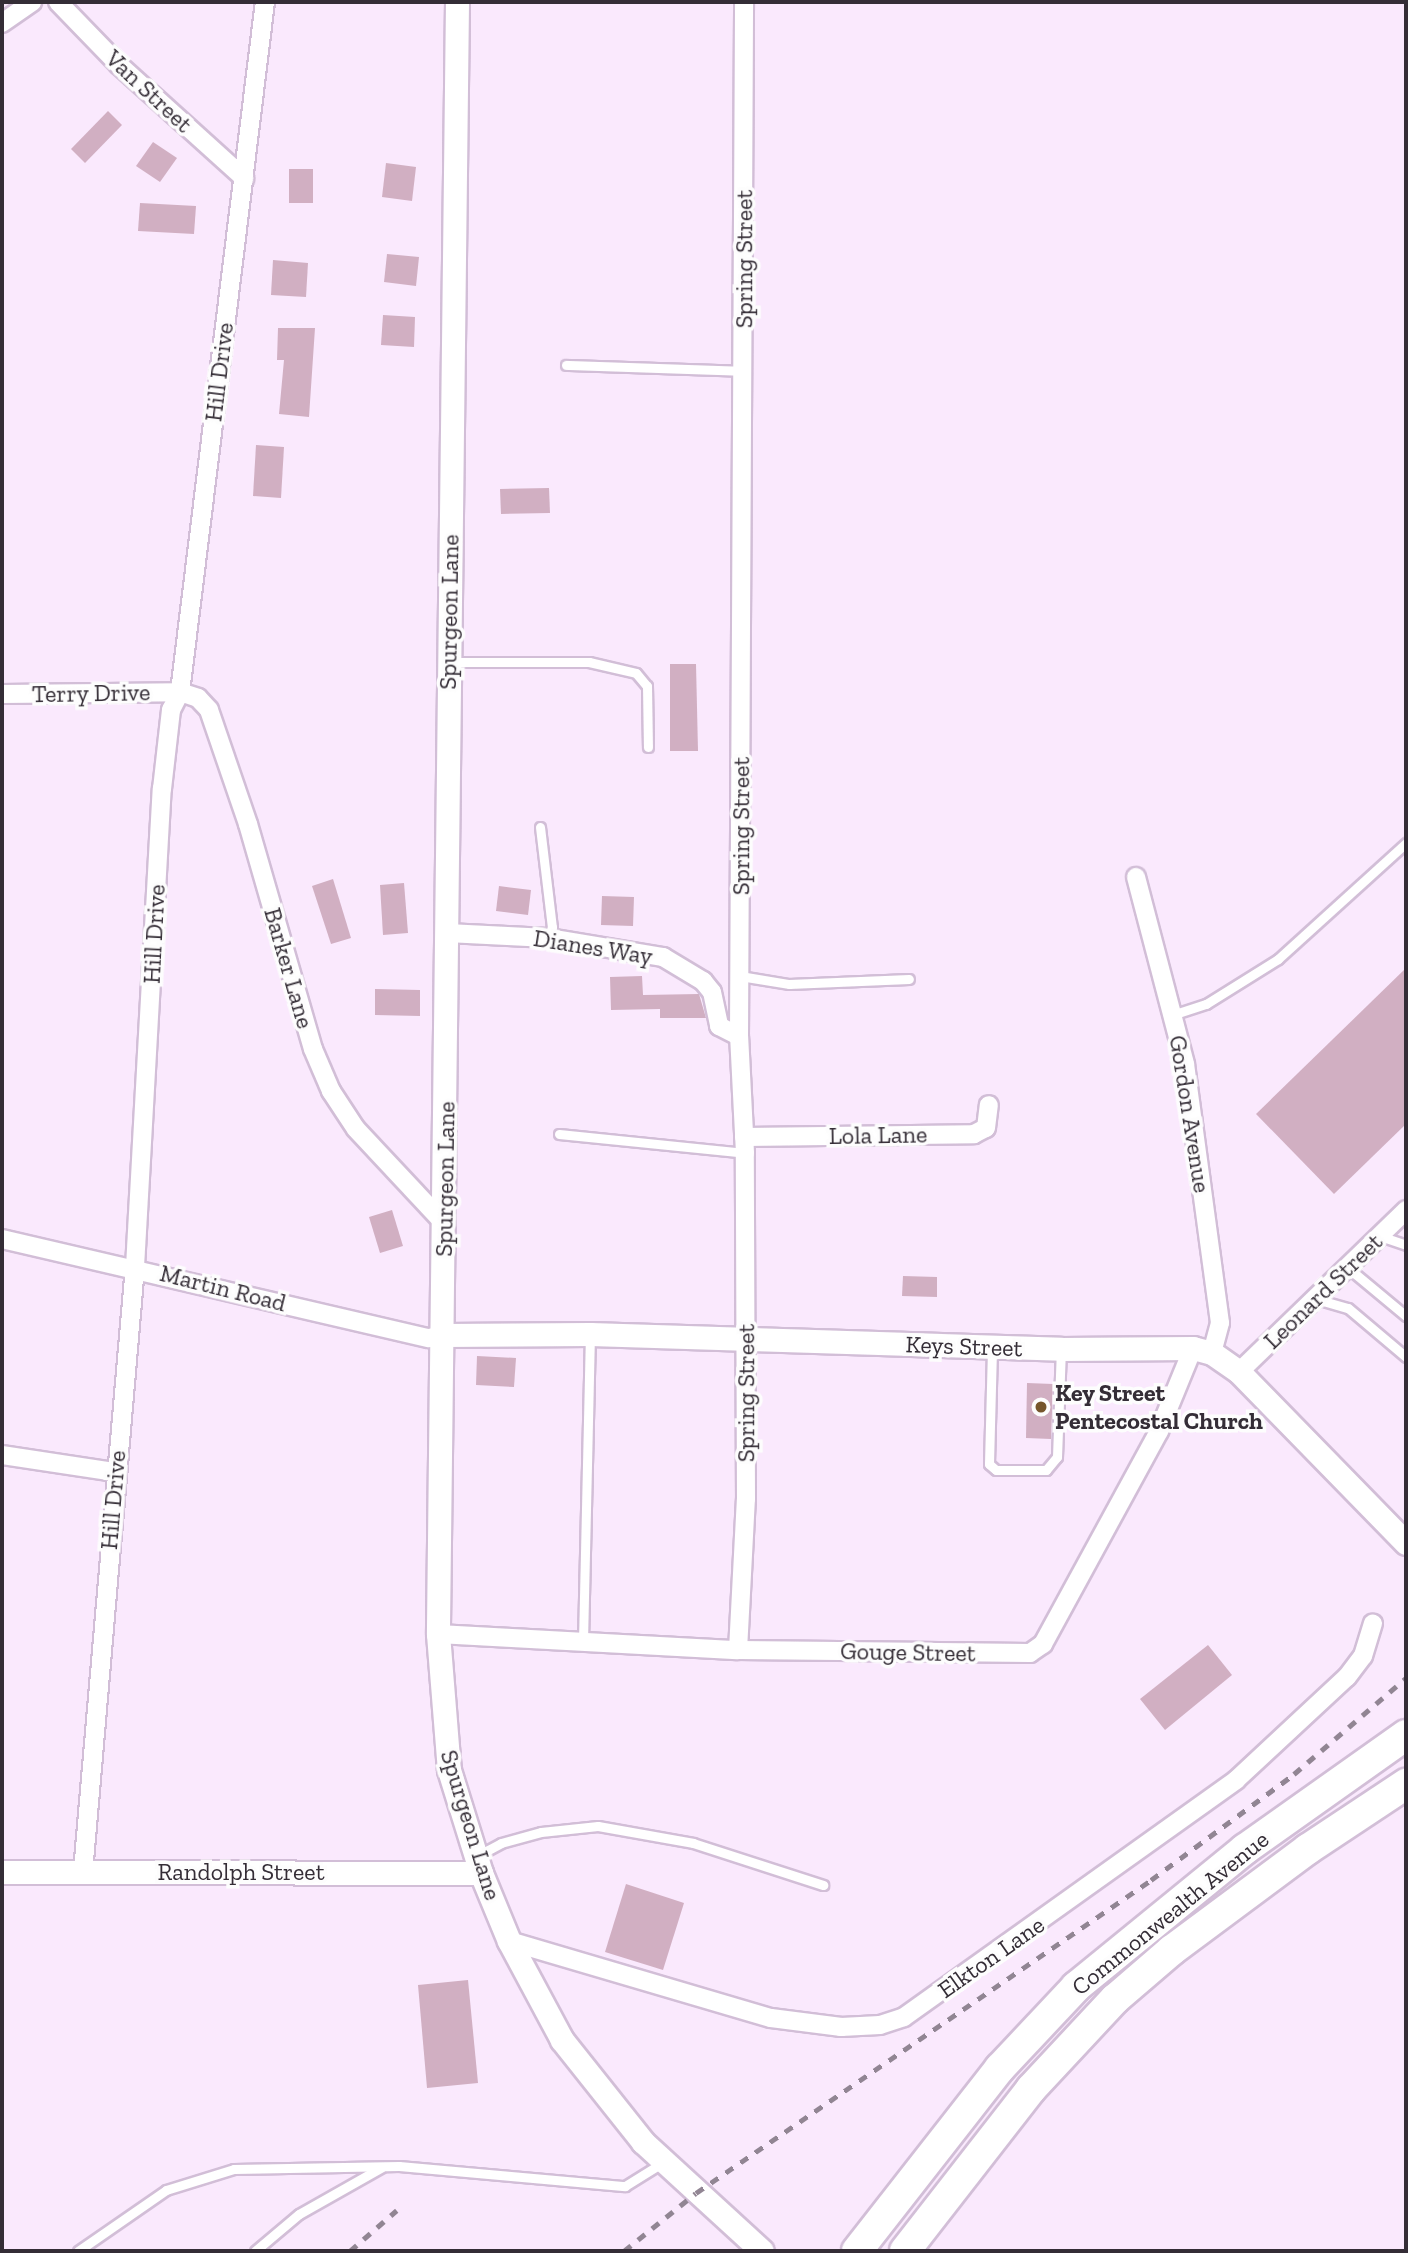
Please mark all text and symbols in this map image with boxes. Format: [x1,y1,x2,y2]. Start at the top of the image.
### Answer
street label: Van Street [100,44,198,138]
street label: Spring Street [730,190,758,328]
street label: Hill Drive [199,321,239,423]
street label: Spurgeon Lane [433,534,465,690]
street label: Terry Drive [31,678,151,708]
street label: Spring Street [727,757,755,895]
street label: Hill Drive [137,884,171,984]
street label: Barker Lane [258,904,320,1032]
street label: Dianes Way [531,923,655,971]
street label: Gordon Avenue [1163,1033,1217,1195]
street label: Spurgeon Lane [429,1101,461,1257]
street label: Lola Lane [828,1120,928,1150]
street label: Leonard Street [1258,1227,1388,1355]
street label: Martin Road [157,1258,289,1318]
street label: Spring Street [732,1324,760,1462]
street label: Keys Street [905,1330,1023,1362]
place label: Key Street Pentecostal Church [1055,1379,1263,1435]
marker: Key Street Pentecostal Church [1033,1399,1049,1415]
street label: Hill Drive [94,1449,132,1551]
street label: Gouge Street [840,1636,976,1668]
street label: Spurgeon Lane [435,1747,507,1903]
street label: Commonwealth Avenue [1065,1824,1275,2002]
street label: Randolph Street [157,1858,325,1886]
street label: Elkton Lane [932,1910,1050,2004]

